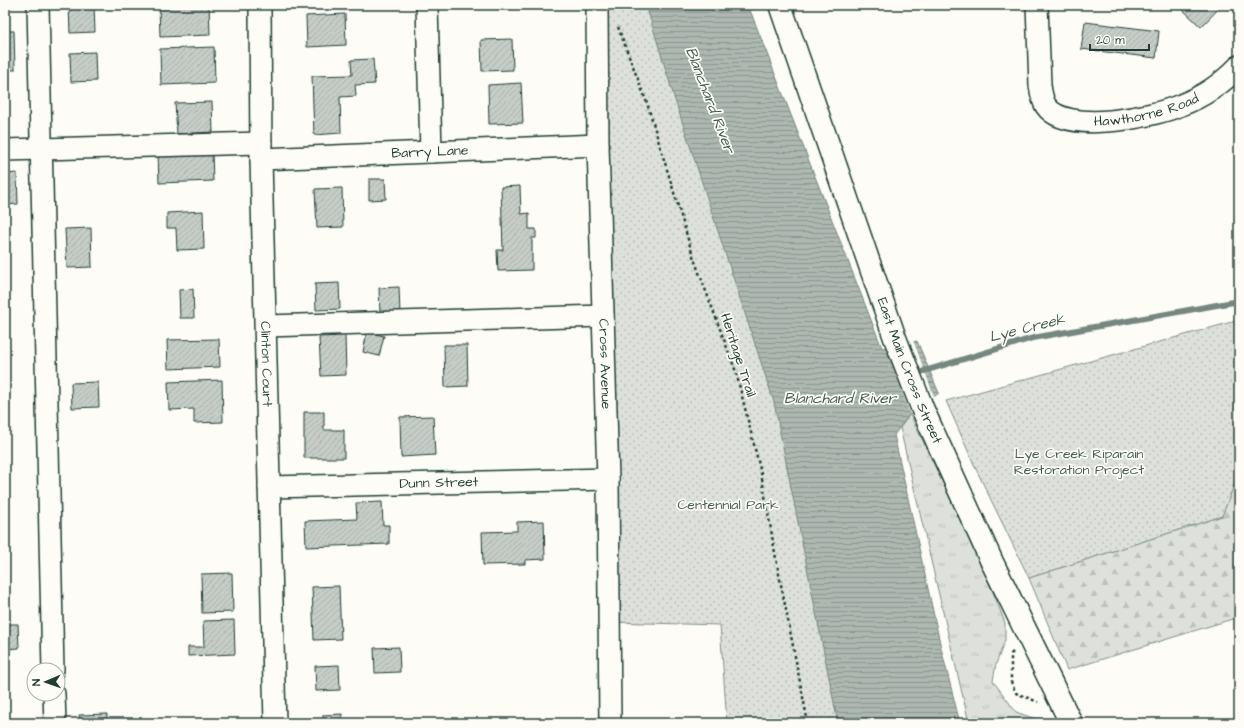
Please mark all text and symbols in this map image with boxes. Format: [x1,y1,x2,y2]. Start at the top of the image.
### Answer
scale bar [1090,26,1149,52]
text: 20 m [1096,32,1125,49]
water label: Blanchard River [680,44,740,158]
street label: Hawthorne Road [1094,88,1202,132]
street label: Barry Lane [391,140,469,164]
street label: East Main Cross Street [872,295,947,447]
water label: Lye Creek [987,308,1068,348]
street label: Heritage Trail [715,311,761,399]
street label: Cross Avenue [593,318,616,410]
street label: Clinton Court [255,321,277,407]
water label: Blanchard River [784,388,898,409]
park label: Lye Creek Riparain Restoration Project [1014,444,1145,480]
street label: Dunn Street [399,472,479,494]
park label: Centennial Park [677,495,779,515]
north arrow [26,662,66,702]
text: N [29,679,44,686]

